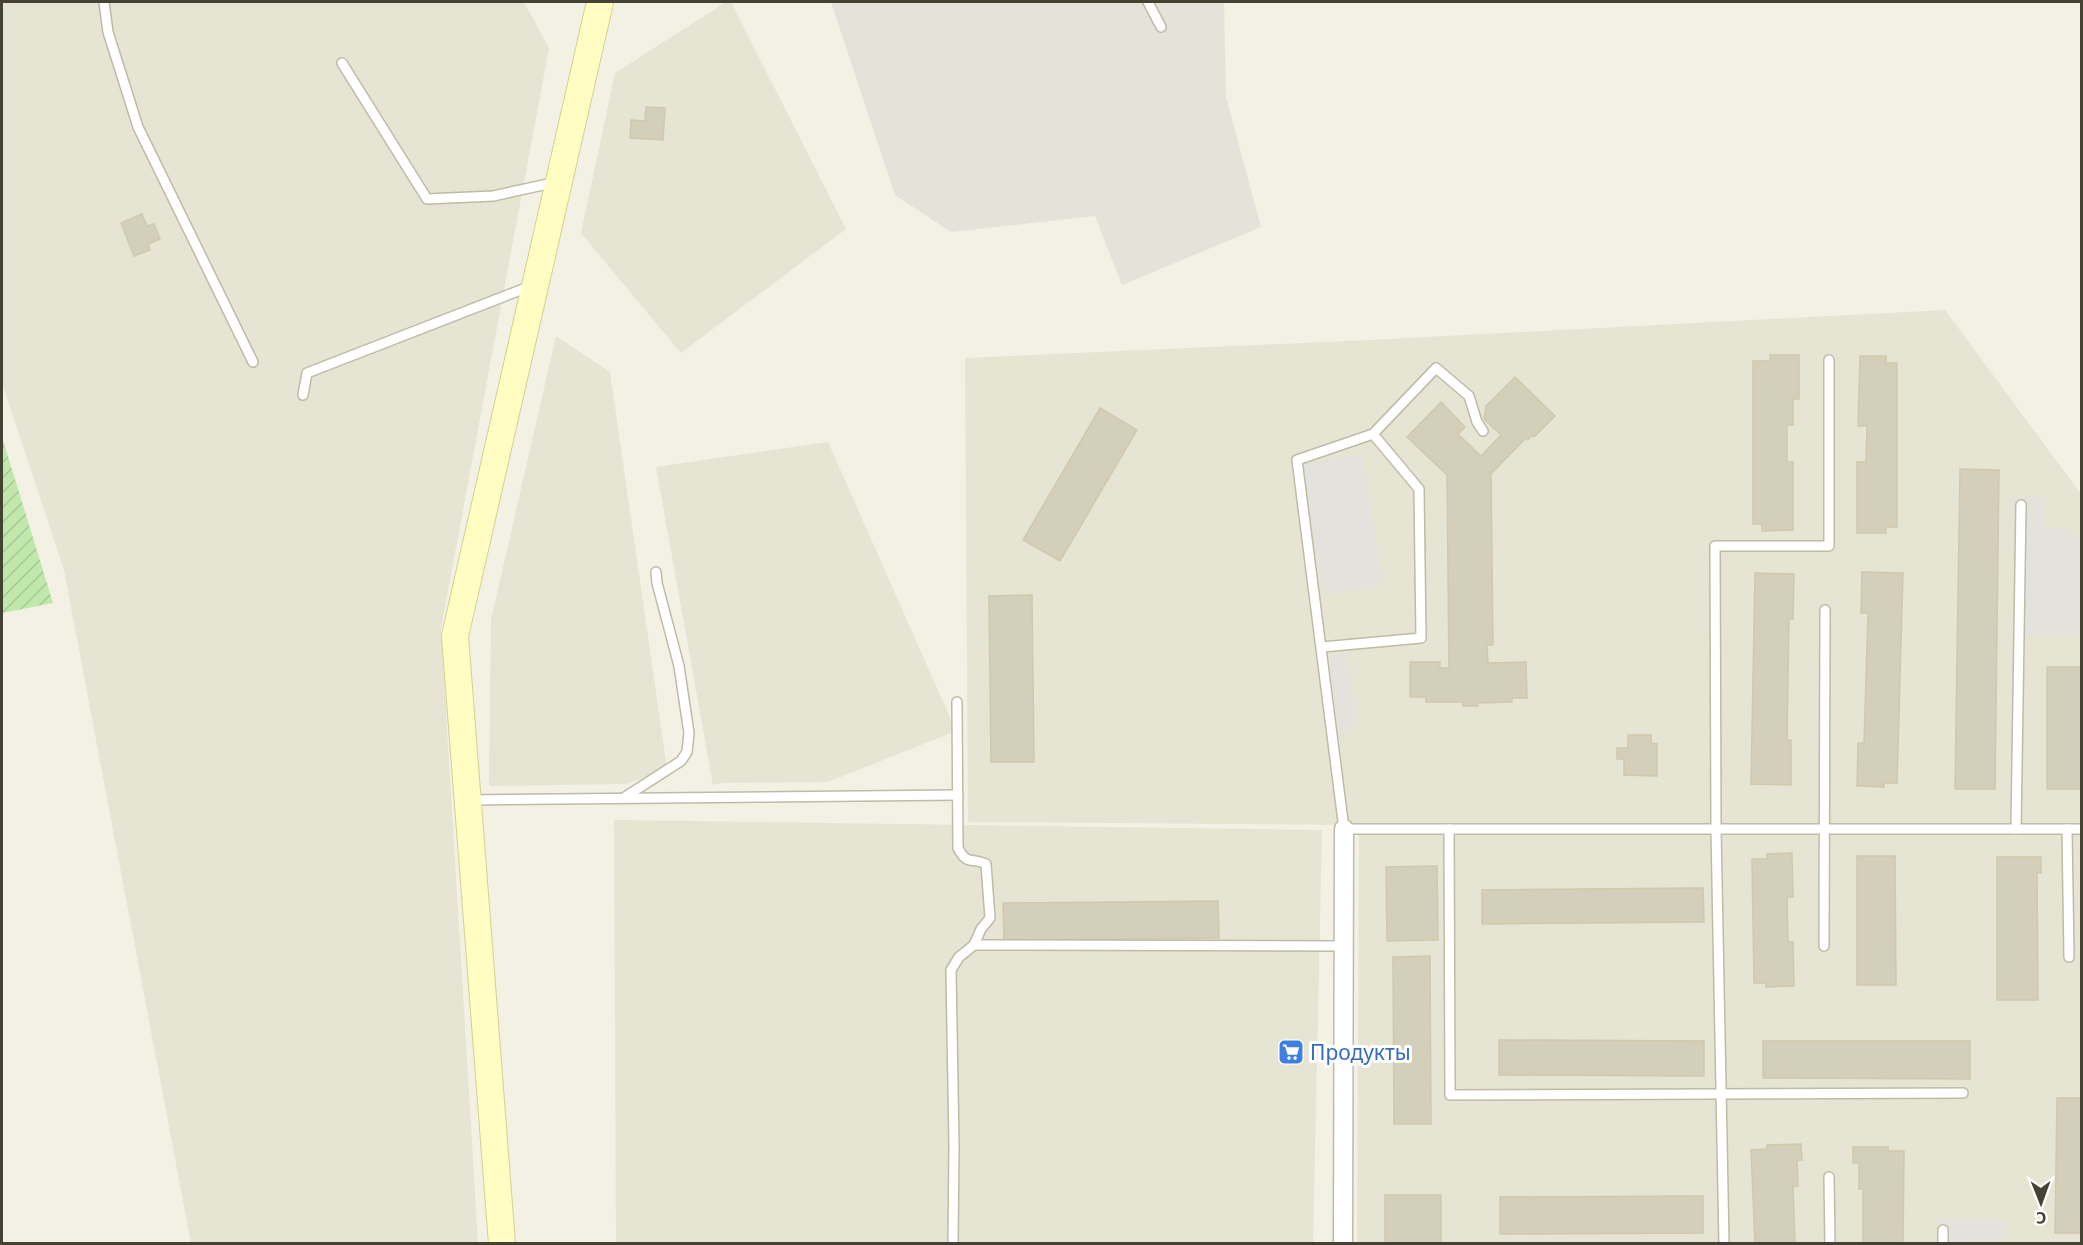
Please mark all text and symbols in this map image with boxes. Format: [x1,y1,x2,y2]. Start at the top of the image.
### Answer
supermarket icon: Продукты [1276,1037,1306,1067]
place label: Продукты [1310,1038,1411,1066]
north arrow [2011,1173,2071,1233]
text: С [2036,1207,2047,1229]

